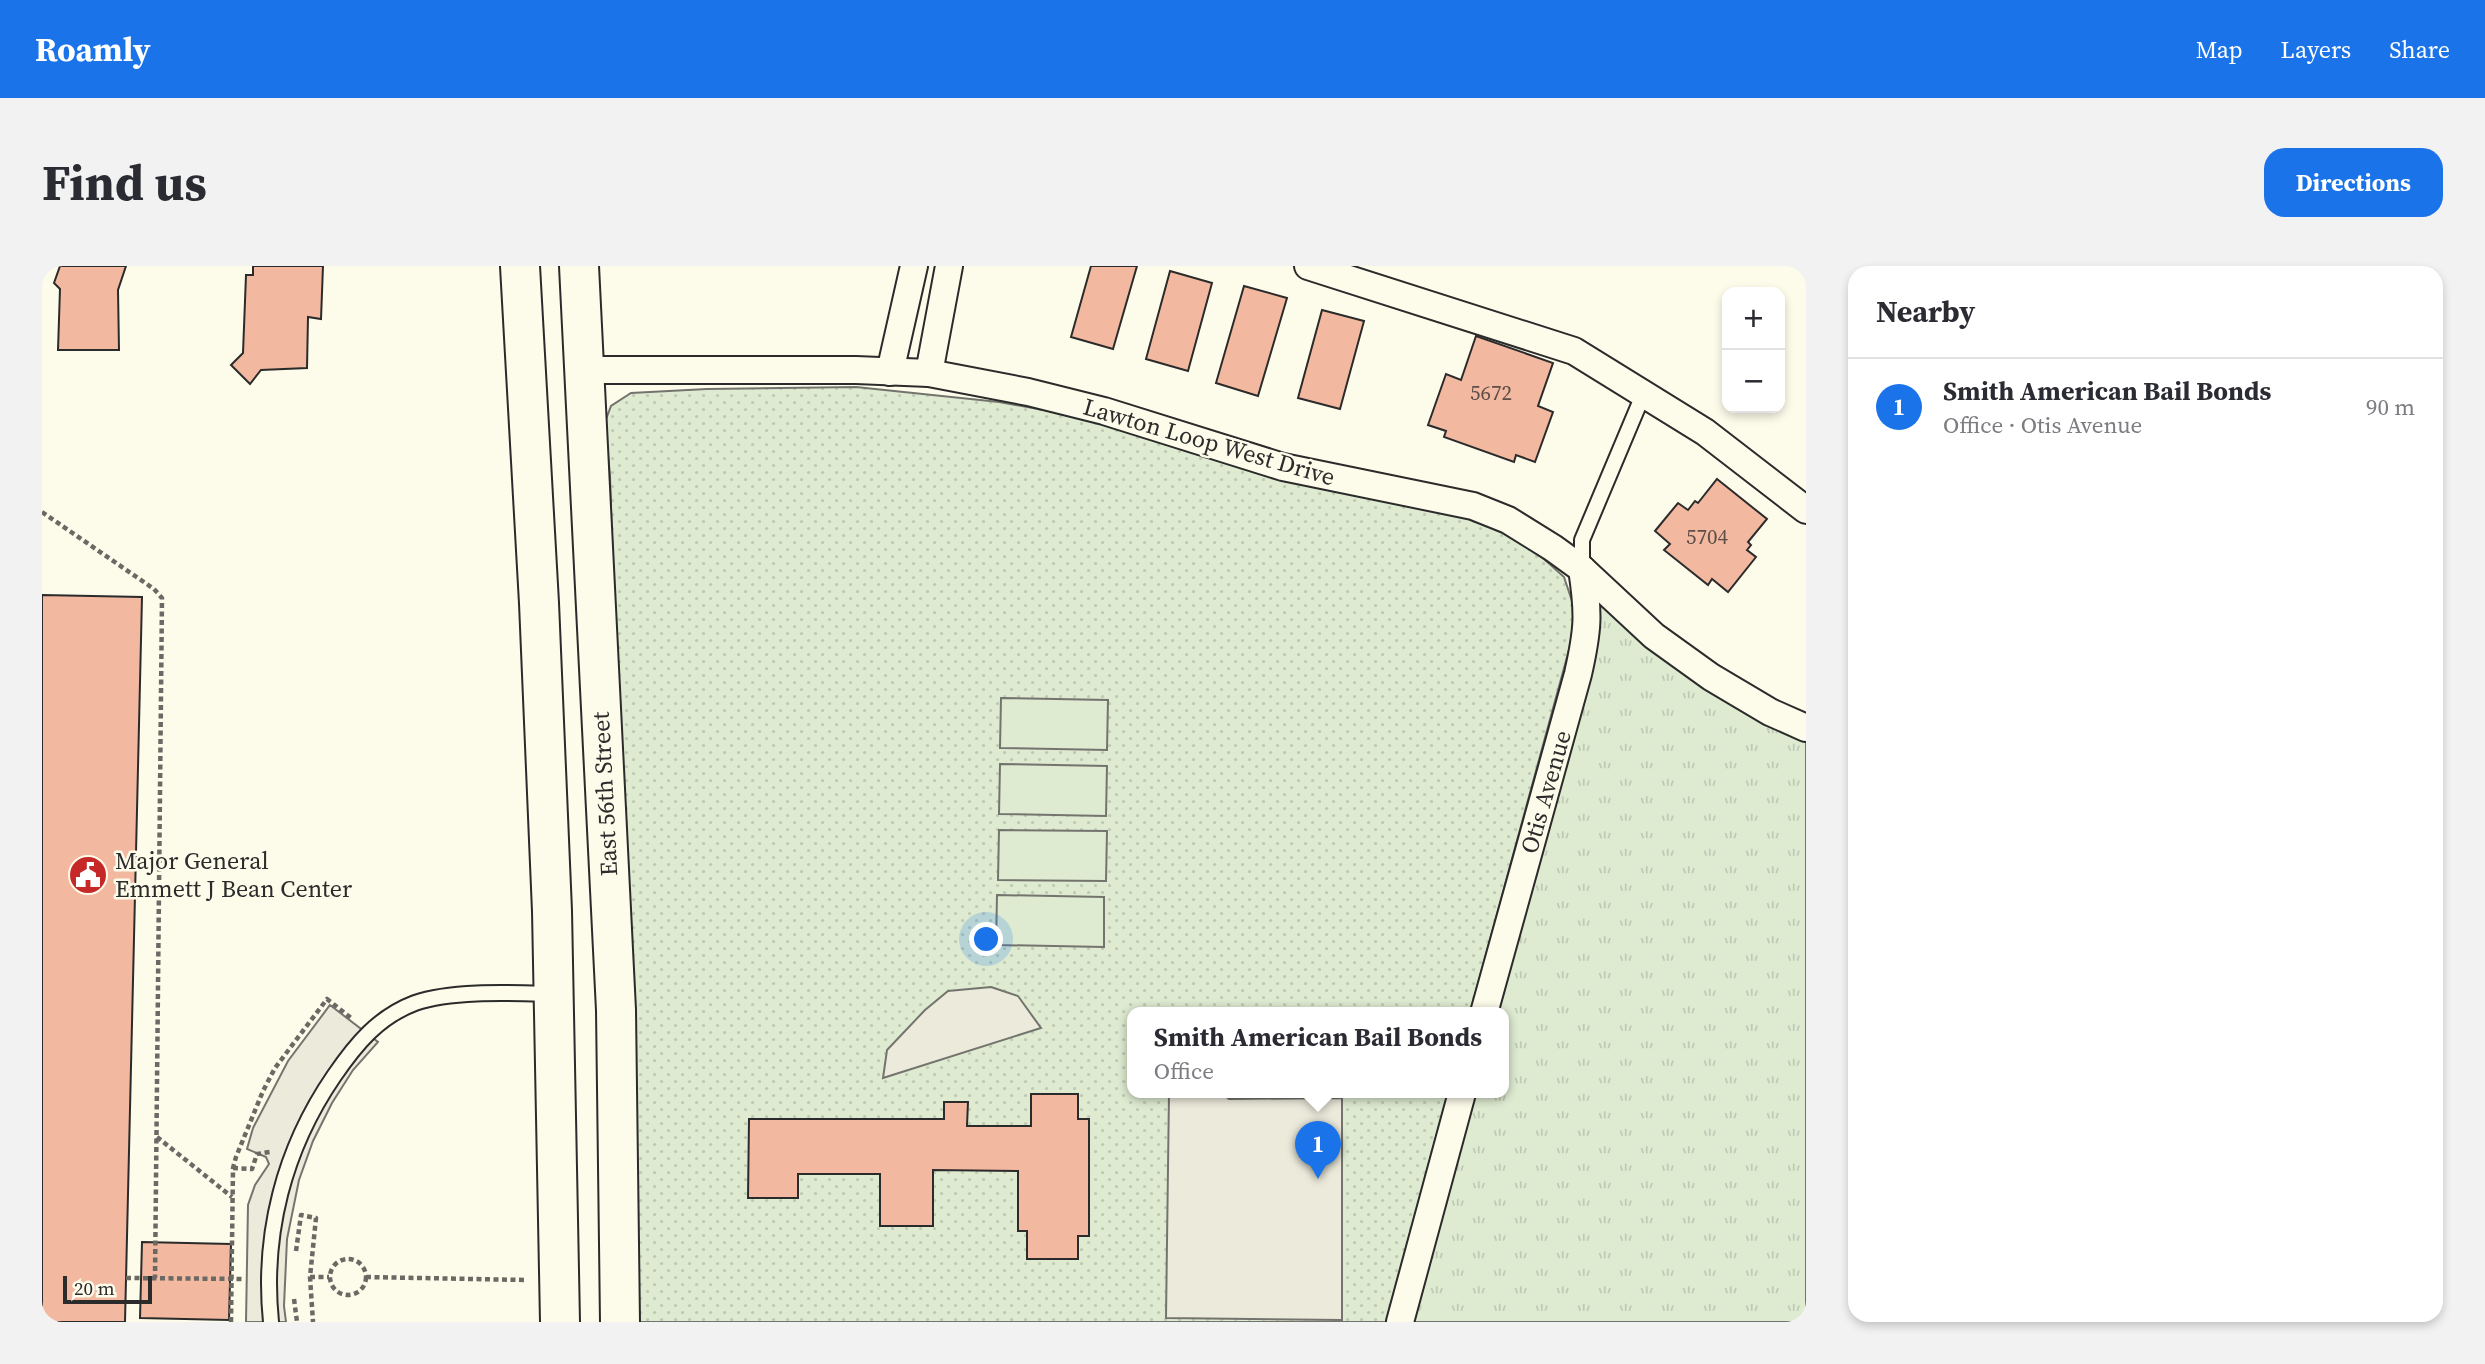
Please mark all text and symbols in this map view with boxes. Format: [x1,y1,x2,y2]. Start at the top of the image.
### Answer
text: Roamly [35,27,151,72]
text: Map [2196,33,2243,66]
text: Layers [2281,33,2351,66]
text: Share [2389,33,2450,66]
button: Directions [2264,148,2443,217]
text: Find us [42,149,207,216]
map controls [1722,287,1785,413]
button: + [1722,287,1785,350]
text: Nearby [1876,291,1975,332]
button: − [1722,350,1785,413]
text: Smith American Bail Bonds [1943,373,2271,409]
house number: 5672 [1470,378,1512,407]
street label: Lawton Loop West Drive [1079,390,1339,493]
text: 1 [1893,391,1905,423]
text: 90 m [2366,391,2415,423]
text: Office · Otis Avenue [1943,409,2142,441]
house number: 5704 [1686,522,1728,551]
street label: East 56th Street [584,711,625,877]
street label: Otis Avenue [1512,726,1579,857]
place label: Major General Emmett J Bean Center [115,844,352,905]
public building icon: Major General Emmett J Bean Center [67,854,109,896]
your location [969,922,1003,956]
popup [1127,1007,1509,1098]
text: Smith American Bail Bonds [1154,1019,1482,1055]
text: Office [1154,1055,1214,1087]
pin: 1 [1295,1121,1341,1179]
scale bar [63,1273,152,1305]
text: 20 m [74,1275,115,1301]

